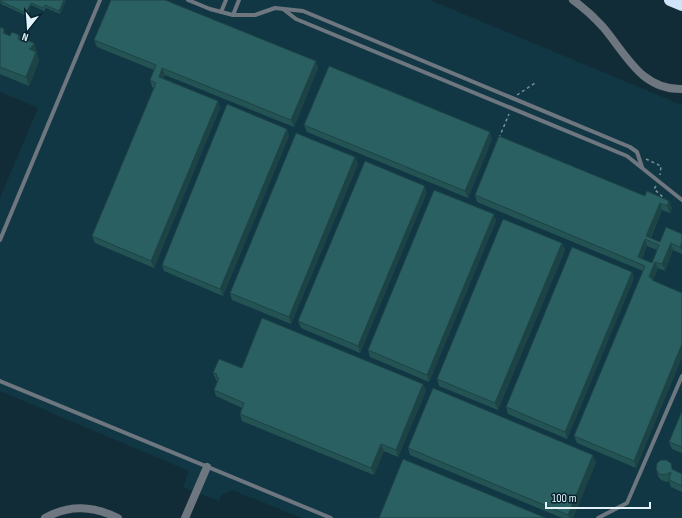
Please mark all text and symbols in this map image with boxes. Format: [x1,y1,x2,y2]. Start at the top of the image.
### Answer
north arrow [8,8,48,48]
text: N [20,30,30,44]
scale bar [546,484,650,510]
text: 100 m [552,491,577,506]

